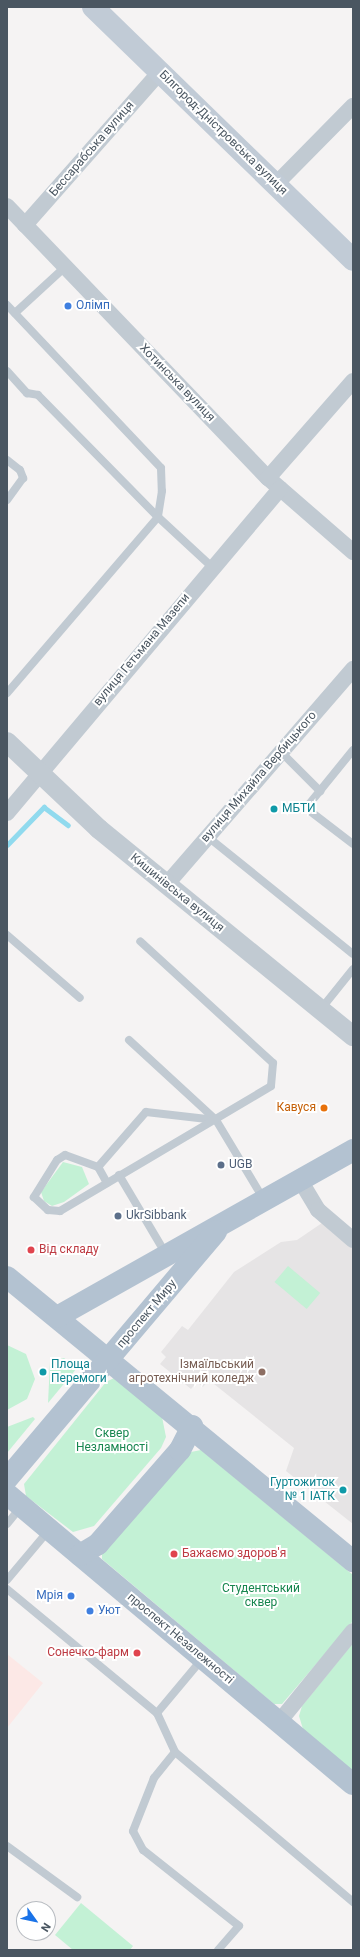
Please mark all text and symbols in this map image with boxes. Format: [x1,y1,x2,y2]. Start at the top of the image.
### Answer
street label: Білгород-Дністровська вулиця [156,68,290,198]
street label: Бессарабська вулиця [47,98,137,200]
place label: Олімп [76,299,110,313]
marker: Олімп [63,301,73,311]
street label: Хотинська вулиця [136,341,218,425]
street label: вулиця Гетьмана Мазепи [91,591,193,709]
street label: вулиця Михайла Вербицького [198,709,320,845]
place label: МБТИ [282,802,316,816]
marker: МБТИ [269,804,279,814]
street label: Кишинівська вулиця [127,851,227,935]
place label: Кавуся [276,1101,316,1115]
marker: Кавуся [319,1103,329,1113]
place label: UGB [229,1158,252,1172]
marker: UGB [216,1160,226,1170]
place label: UkrSibbank [126,1209,187,1223]
marker: UkrSibbank [113,1211,123,1221]
place label: Від складу [39,1243,99,1257]
marker: Від складу [26,1245,36,1255]
street label: проспект Миру [114,1277,180,1351]
place label: Площа Перемоги [51,1358,107,1386]
place label: Ізмаїльський агротехнічний коледж [128,1358,254,1386]
marker: Площа Перемоги [38,1367,48,1377]
marker: Ізмаїльський агротехнічний коледж [257,1367,267,1377]
park label: Сквер Незламності [76,1427,148,1455]
place label: Гуртожиток № 1 ІАТК [270,1476,335,1504]
marker: Гуртожиток № 1 ІАТК [338,1485,348,1495]
place label: Бажаємо здоров'я [182,1547,286,1561]
marker: Бажаємо здоров'я [169,1549,179,1559]
park label: Студентський сквер [222,1582,300,1610]
place label: Мрія [36,1589,63,1603]
street label: проспект Незалежності [124,1590,236,1688]
marker: Мрія [66,1591,76,1601]
place label: Уют [98,1604,121,1618]
marker: Уют [85,1606,95,1616]
place label: Сонечко-фарм [47,1646,129,1660]
marker: Сонечко-фарм [132,1648,142,1658]
north arrow [16,1901,56,1941]
text: N [38,1920,53,1934]

